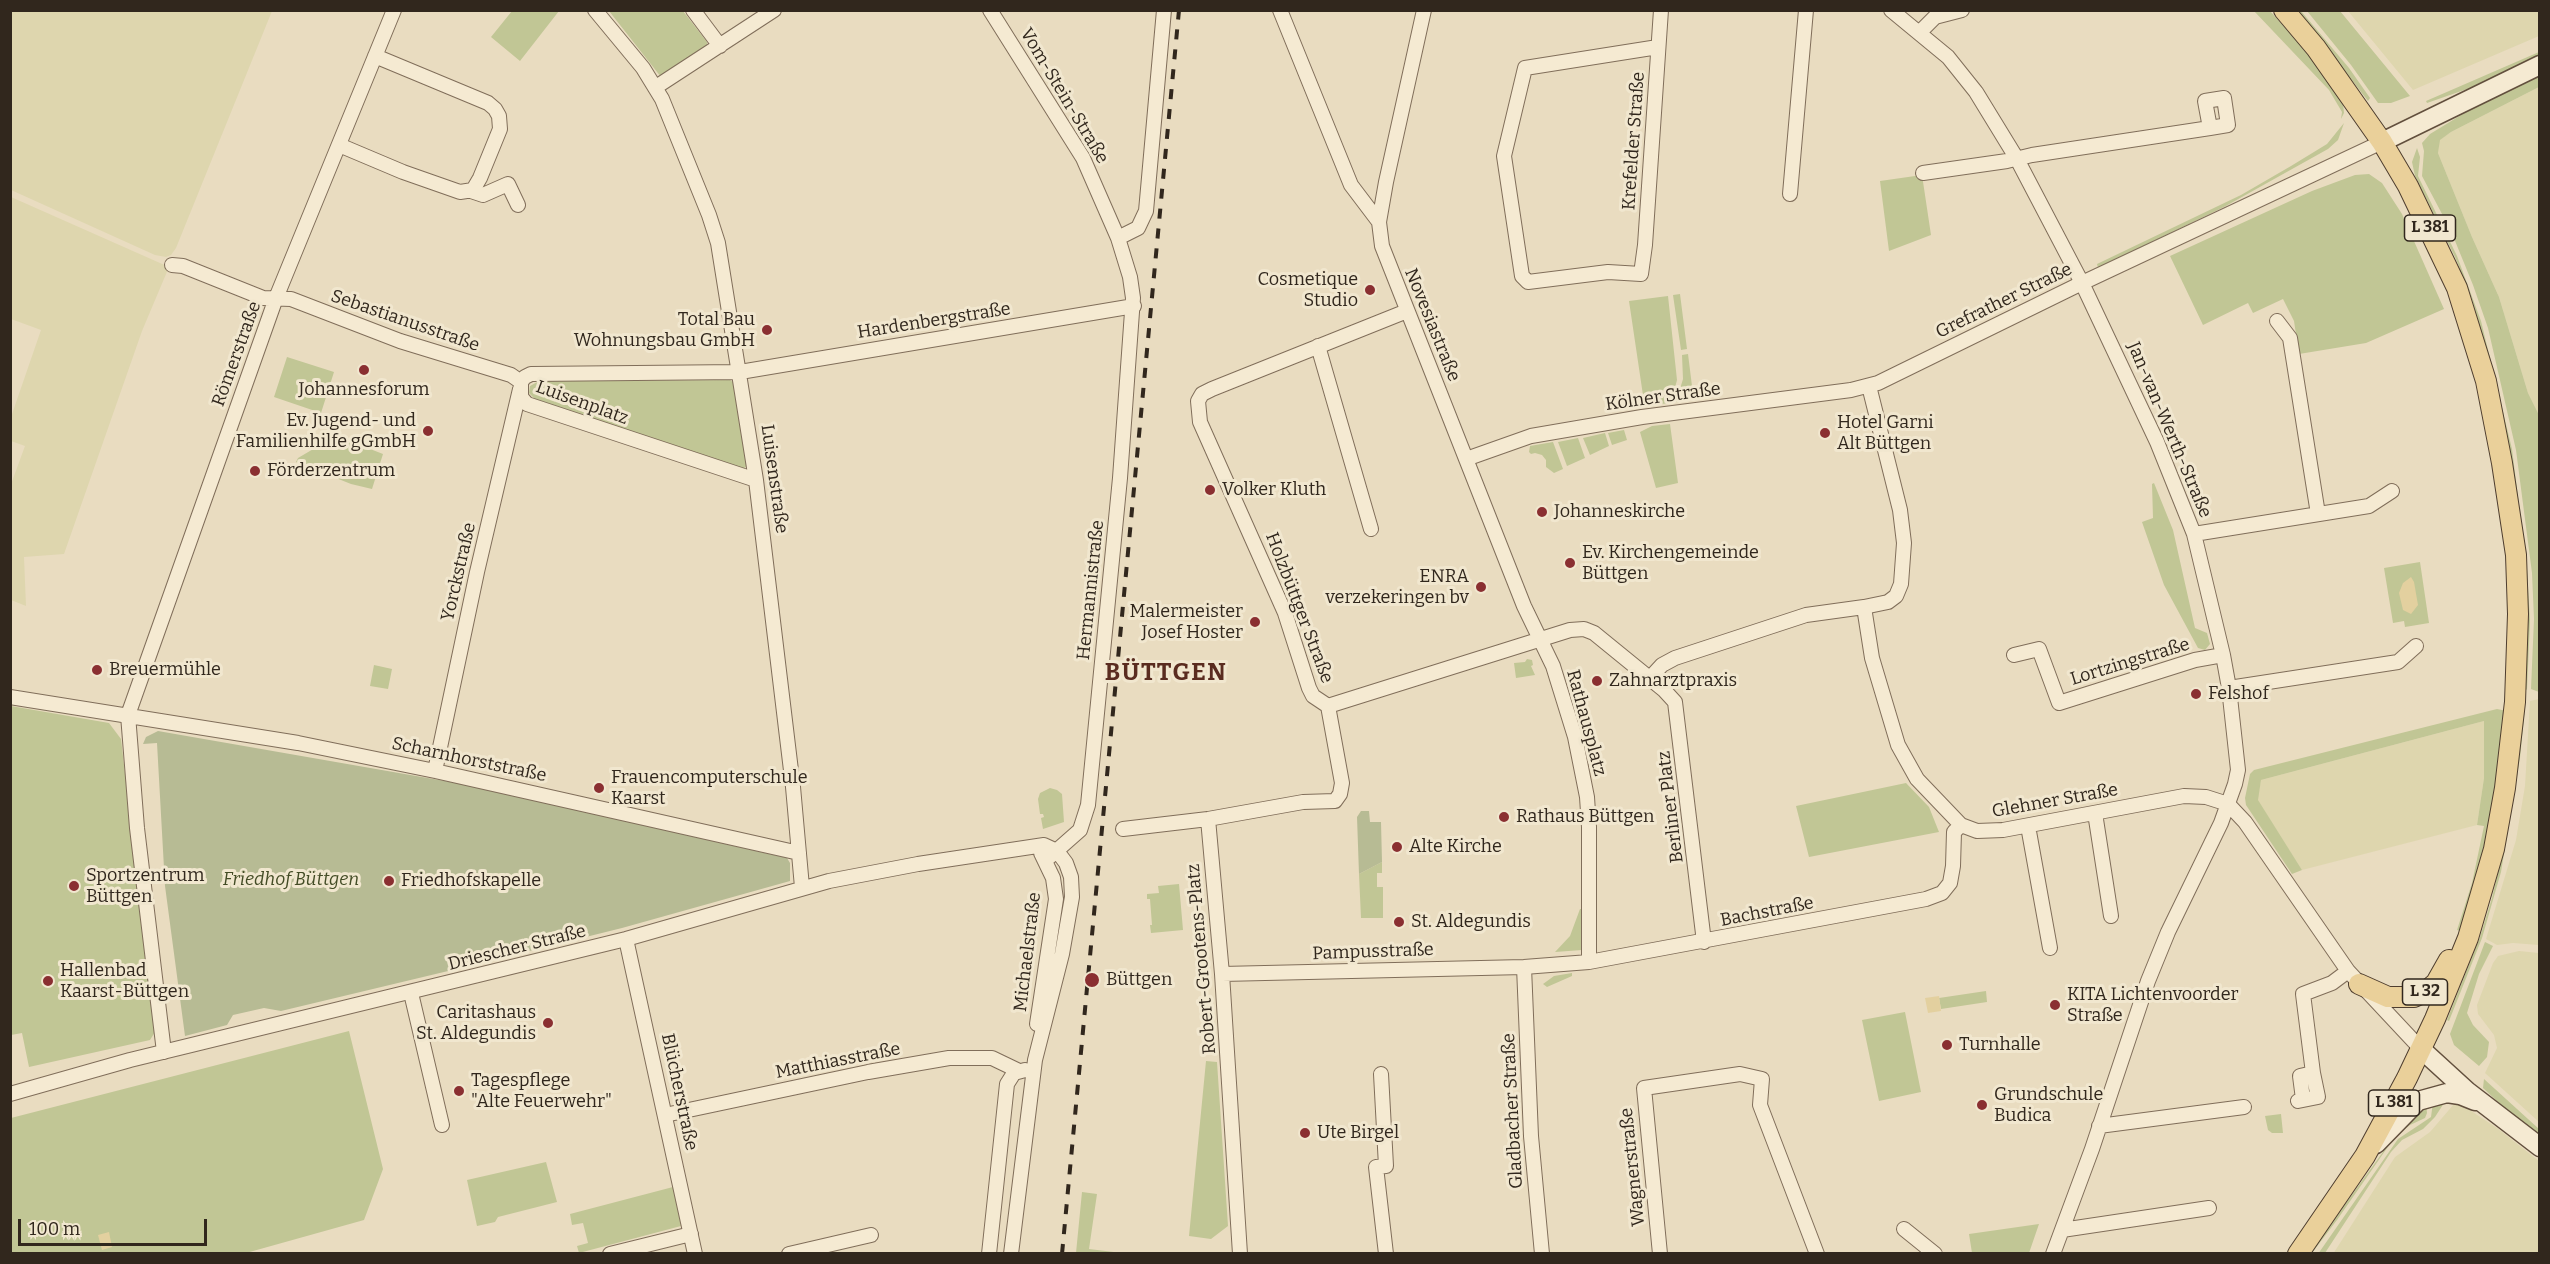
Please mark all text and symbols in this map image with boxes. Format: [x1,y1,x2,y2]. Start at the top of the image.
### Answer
street label: Vom-Stein-Straße [1015,24,1113,168]
street label: Krefelder Straße [1618,71,1650,211]
road number: L 381 [2404,215,2456,241]
street label: Grefrather Straße [1932,259,2076,343]
street label: Novesiastraße [1399,265,1465,385]
place label: Cosmetique Studio [1258,269,1358,312]
marker: Cosmetique Studio [1363,283,1377,297]
street label: Sebastianusstraße [328,285,482,357]
street label: Römerstraße [208,298,266,410]
street label: Hardenbergstraße [856,298,1012,344]
place label: Total Bau Wohnungsbau GmbH [574,309,755,352]
marker: Total Bau Wohnungsbau GmbH [760,323,774,337]
street label: Jan-van-Werth-Straße [2122,339,2216,521]
marker: Johannesforum [357,363,371,377]
street label: Luisenplatz [533,376,631,430]
street label: Kölner Straße [1604,378,1722,416]
place label: Johannesforum [299,379,429,401]
place label: Ev. Jugend- und Familienhilfe gGmbH [236,410,416,452]
place label: Hotel Garni Alt Büttgen [1837,412,1934,454]
street label: Luisenstraße [756,423,792,535]
marker: Ev. Jugend- und Familienhilfe gGmbH [421,424,435,438]
marker: Hotel Garni Alt Büttgen [1818,426,1832,440]
place label: Förderzentrum [267,460,395,482]
marker: Förderzentrum [248,464,262,478]
place label: Volker Kluth [1222,479,1326,501]
marker: Volker Kluth [1203,483,1217,497]
place label: Johanneskirche [1554,501,1685,523]
marker: Johanneskirche [1535,505,1549,519]
street label: Hermannistraße [1073,519,1109,661]
street label: Yorckstraße [437,521,481,623]
street label: Holzbüttger Straße [1260,530,1338,686]
place label: Ev. Kirchengemeinde Büttgen [1582,542,1759,584]
marker: Ev. Kirchengemeinde Büttgen [1563,556,1577,570]
place label: ENRA verzekeringen bv [1325,566,1469,608]
marker: ENRA verzekeringen bv [1474,580,1488,594]
place label: Malermeister Josef Hoster [1130,601,1243,644]
marker: Malermeister Josef Hoster [1248,615,1262,629]
street label: Lortzingstraße [2068,634,2192,690]
place label: Breuermühle [109,659,221,681]
district label: BÜTTGEN [1105,659,1227,687]
marker: Breuermühle [90,663,104,677]
street label: Rathausplatz [1561,667,1611,779]
place label: Zahnarztpraxis [1609,670,1737,692]
marker: Zahnarztpraxis [1590,674,1604,688]
place label: Felshof [2208,683,2269,705]
marker: Felshof [2189,687,2203,701]
street label: Scharnhorststraße [390,733,548,787]
street label: Berliner Platz [1653,750,1689,864]
place label: Frauencomputerschule Kaarst [611,767,807,810]
street label: Glehner Straße [1990,779,2120,823]
marker: Frauencomputerschule Kaarst [592,781,606,795]
place label: Rathaus Büttgen [1516,806,1654,828]
marker: Rathaus Büttgen [1497,810,1511,824]
place label: Alte Kirche [1409,836,1502,858]
marker: Alte Kirche [1390,840,1404,854]
street label: Robert-Grootens-Platz [1183,863,1221,1055]
place label: Sportzentrum Büttgen [86,865,204,908]
park label: Friedhof Büttgen [223,869,359,891]
place label: Friedhofskapelle [401,870,541,892]
marker: Friedhofskapelle [382,874,396,888]
marker: Sportzentrum Büttgen [67,879,81,893]
street label: Michaelstraße [1010,891,1046,1013]
street label: Bachstraße [1718,892,1816,932]
place label: St. Aldegundis [1411,911,1531,933]
marker: St. Aldegundis [1392,915,1406,929]
street label: Driescher Straße [446,920,588,976]
street label: Pampusstraße [1312,939,1434,965]
place label: Hallenbad Kaarst-Büttgen [60,960,189,1002]
place label: Büttgen [1106,969,1172,991]
marker: Büttgen [1083,971,1101,989]
marker: Hallenbad Kaarst-Büttgen [41,974,55,988]
road number: L 32 [2402,979,2448,1005]
place label: KITA Lichtenvoorder Straße [2067,984,2239,1026]
marker: KITA Lichtenvoorder Straße [2048,998,2062,1012]
place label: Caritashaus St. Aldegundis [416,1002,536,1044]
marker: Caritashaus St. Aldegundis [541,1016,555,1030]
street label: Blücherstraße [656,1032,702,1152]
street label: Gladbacher Straße [1498,1033,1528,1189]
place label: Turnhalle [1959,1034,2041,1056]
street label: Matthiasstraße [774,1038,902,1084]
marker: Turnhalle [1940,1038,1954,1052]
place label: Tagespflege "Alte Feuerwehr" [471,1070,612,1112]
marker: Tagespflege "Alte Feuerwehr" [452,1084,466,1098]
place label: Grundschule Budica [1994,1084,2103,1126]
road number: L 381 [2368,1090,2420,1116]
marker: Grundschule Budica [1975,1098,1989,1112]
street label: Wagnerstraße [1616,1107,1650,1227]
place label: Ute Birgel [1317,1122,1399,1144]
marker: Ute Birgel [1298,1126,1312,1140]
scale bar [21,1207,210,1245]
text: 100 m [29,1218,80,1240]

